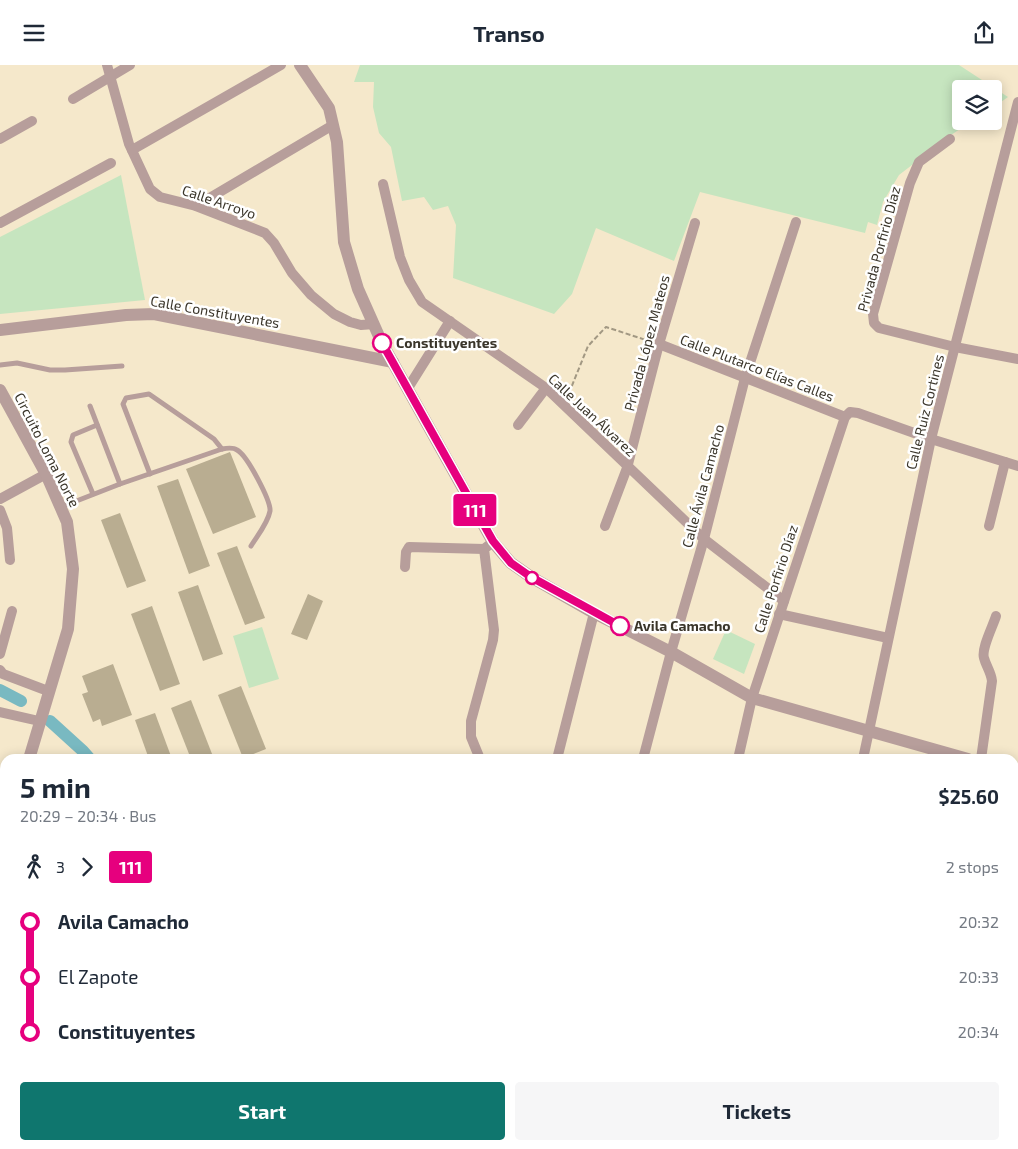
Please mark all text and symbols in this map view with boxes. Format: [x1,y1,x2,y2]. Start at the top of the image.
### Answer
icon: menu [20,19,48,47]
icon: share [970,19,998,47]
text: Transo [473,20,545,46]
map controls [952,80,1002,130]
button: layers [952,80,1002,130]
street label: Calle Arroyo [180,181,258,222]
street label: Privada Porfirio Díaz [854,184,903,313]
street label: Privada López Mateos [620,273,673,413]
street label: Calle Constituyentes [149,292,281,331]
street label: Calle Plutarco Elías Calles [678,330,836,405]
marker: Constituyentes [372,333,392,353]
place label: Constituyentes [396,334,497,351]
street label: Calle Ruiz Cortines [902,353,947,471]
street label: Calle Juan Álvarez [545,370,640,460]
street label: Circuito Loma Norte [11,390,84,510]
street label: Calle Ávila Camacho [678,422,727,549]
line badge: 111 [446,494,504,526]
text: 111 [463,499,487,521]
street label: Calle Porfirio Díaz [750,523,801,635]
unlabelled marker [525,571,539,585]
marker: Avila Camacho [610,616,630,636]
place label: Avila Camacho [634,617,731,634]
text: 5 min [20,770,91,804]
text: $25.60 [939,785,999,808]
text: 20:29 – 20:34 · Bus [20,806,156,825]
icon: walk [20,853,48,881]
icon: forward [73,853,101,881]
text: 111 [119,856,142,878]
text: 3 [56,857,65,876]
text: 2 stops [946,857,999,876]
text: Avila Camacho [58,910,189,933]
text: 20:32 [959,912,999,931]
text: El Zapote [58,965,138,988]
text: 20:33 [959,967,999,986]
text: Constituyentes [58,1020,195,1043]
text: 20:34 [958,1022,999,1041]
button: Start [20,1082,505,1140]
button: Tickets [515,1082,999,1140]

